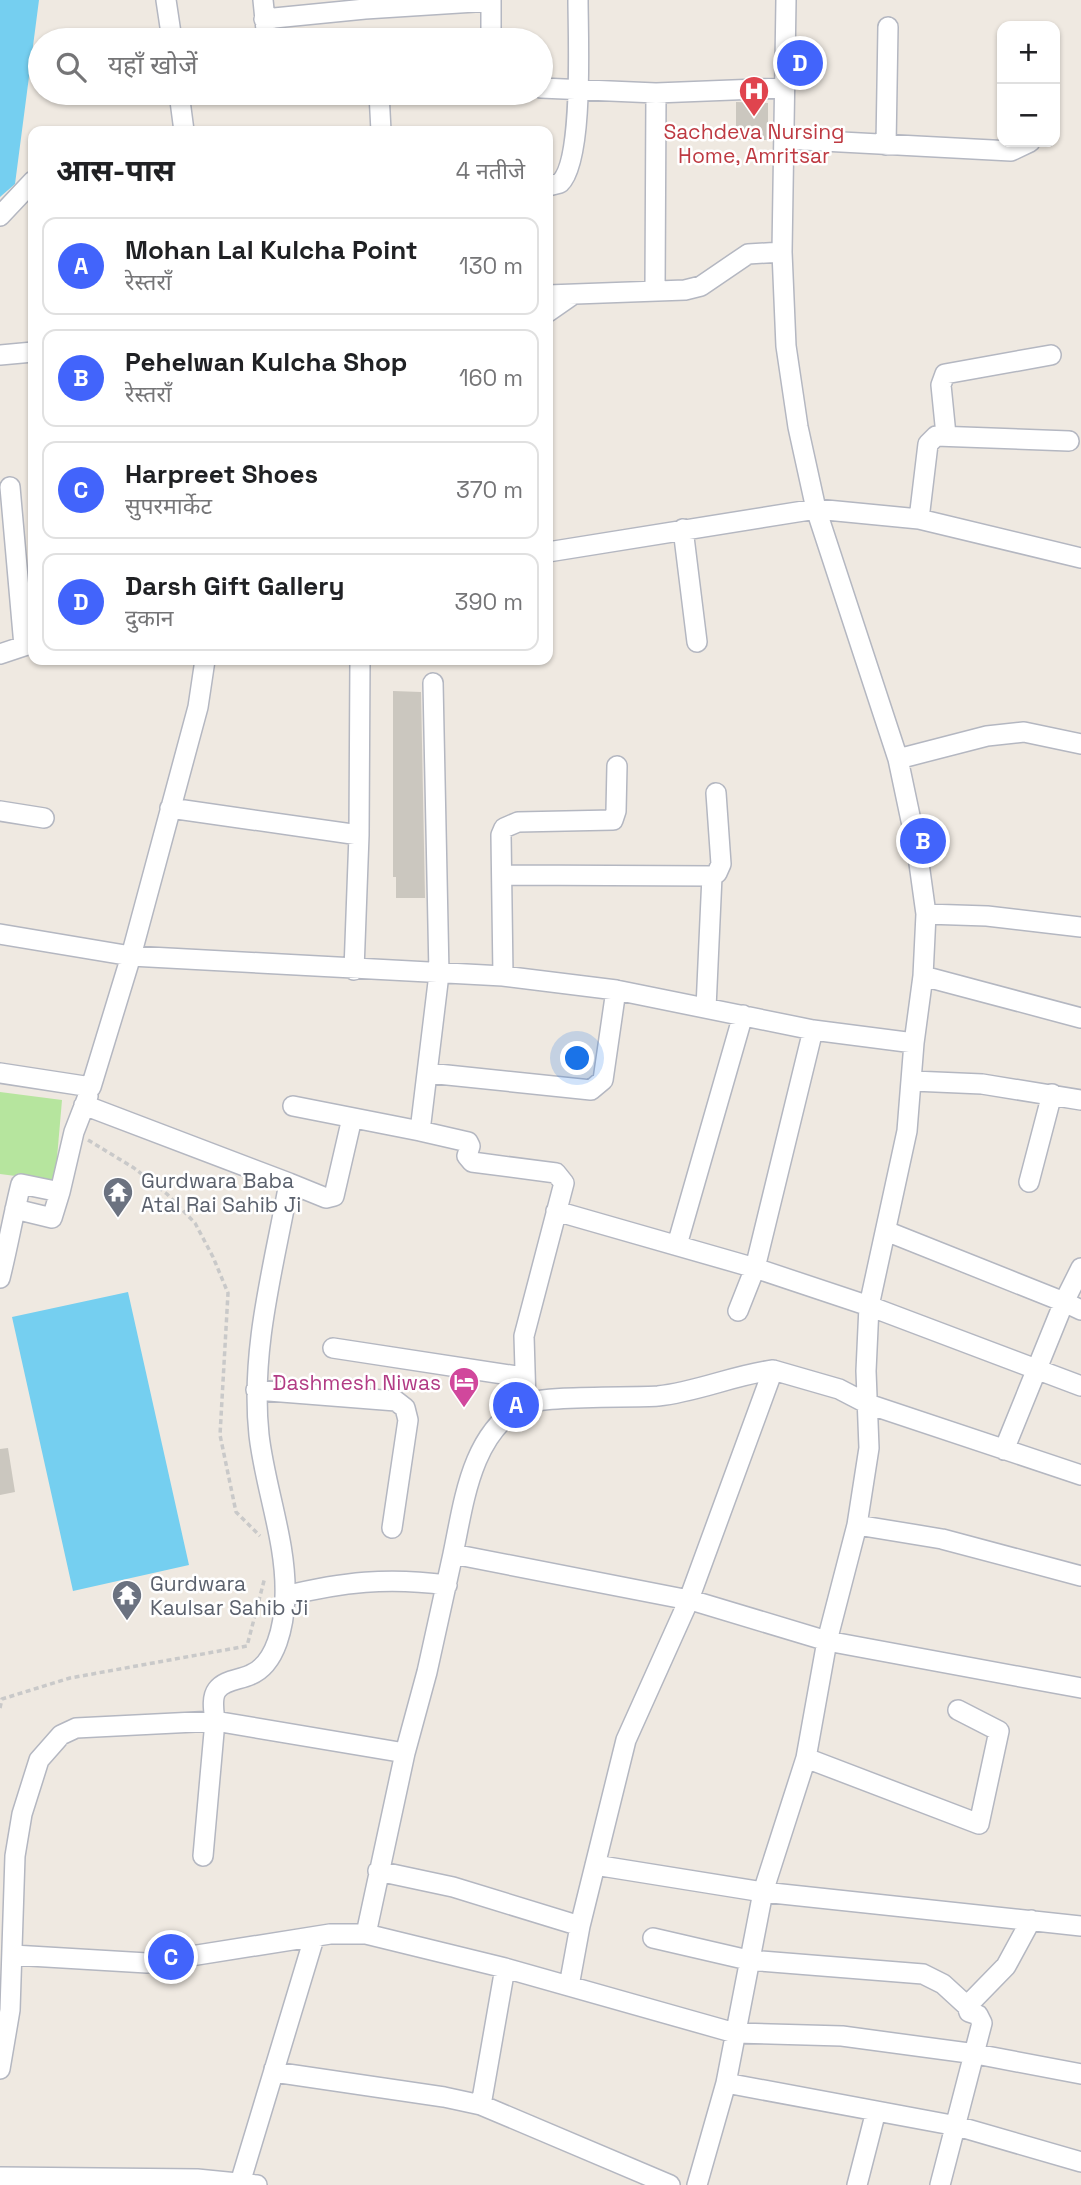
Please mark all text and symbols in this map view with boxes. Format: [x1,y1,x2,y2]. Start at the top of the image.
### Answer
map controls [997,21,1060,147]
button: + [997,21,1060,84]
search box [28,28,553,105]
pin: D [777,37,823,89]
icon: search [52,48,90,86]
text: यहाँ खोजें [108,48,198,82]
hospital icon: Sachdeva Nursing Home, Amritsar [737,74,771,118]
button: − [997,84,1060,147]
place label: Sachdeva Nursing Home, Amritsar [663,118,845,169]
text: आस-पास [56,151,175,190]
text: 4 नतीजे [456,156,525,186]
text: Mohan Lal Kulcha Point [125,233,418,267]
text: A [74,251,88,281]
text: 130 m [459,251,523,281]
text: रेस्तराँ [125,267,172,297]
text: Pehelwan Kulcha Shop [125,345,407,379]
text: B [73,363,89,393]
text: 160 m [459,363,523,393]
text: रेस्तराँ [125,379,172,409]
text: Harpreet Shoes [125,457,318,491]
text: C [74,475,88,505]
text: 370 m [456,475,523,505]
text: सुपरमार्केट [125,491,212,521]
text: Darsh Gift Gallery [125,569,345,603]
text: D [73,587,89,617]
text: 390 m [455,587,523,617]
text: दुकान [125,603,174,633]
pin: B [900,815,946,867]
your location [560,1041,594,1075]
place label: Gurdwara Baba Atal Rai Sahib Ji [141,1167,301,1218]
temple icon: Gurdwara Baba Atal Rai Sahib Ji [101,1175,135,1219]
hotel icon: Dashmesh Niwas [447,1365,481,1409]
place label: Dashmesh Niwas [273,1369,441,1396]
pin: A [493,1379,539,1431]
place label: Gurdwara Kaulsar Sahib Ji [150,1570,308,1621]
temple icon: Gurdwara Kaulsar Sahib Ji [110,1578,144,1622]
pin: C [148,1931,194,1983]

